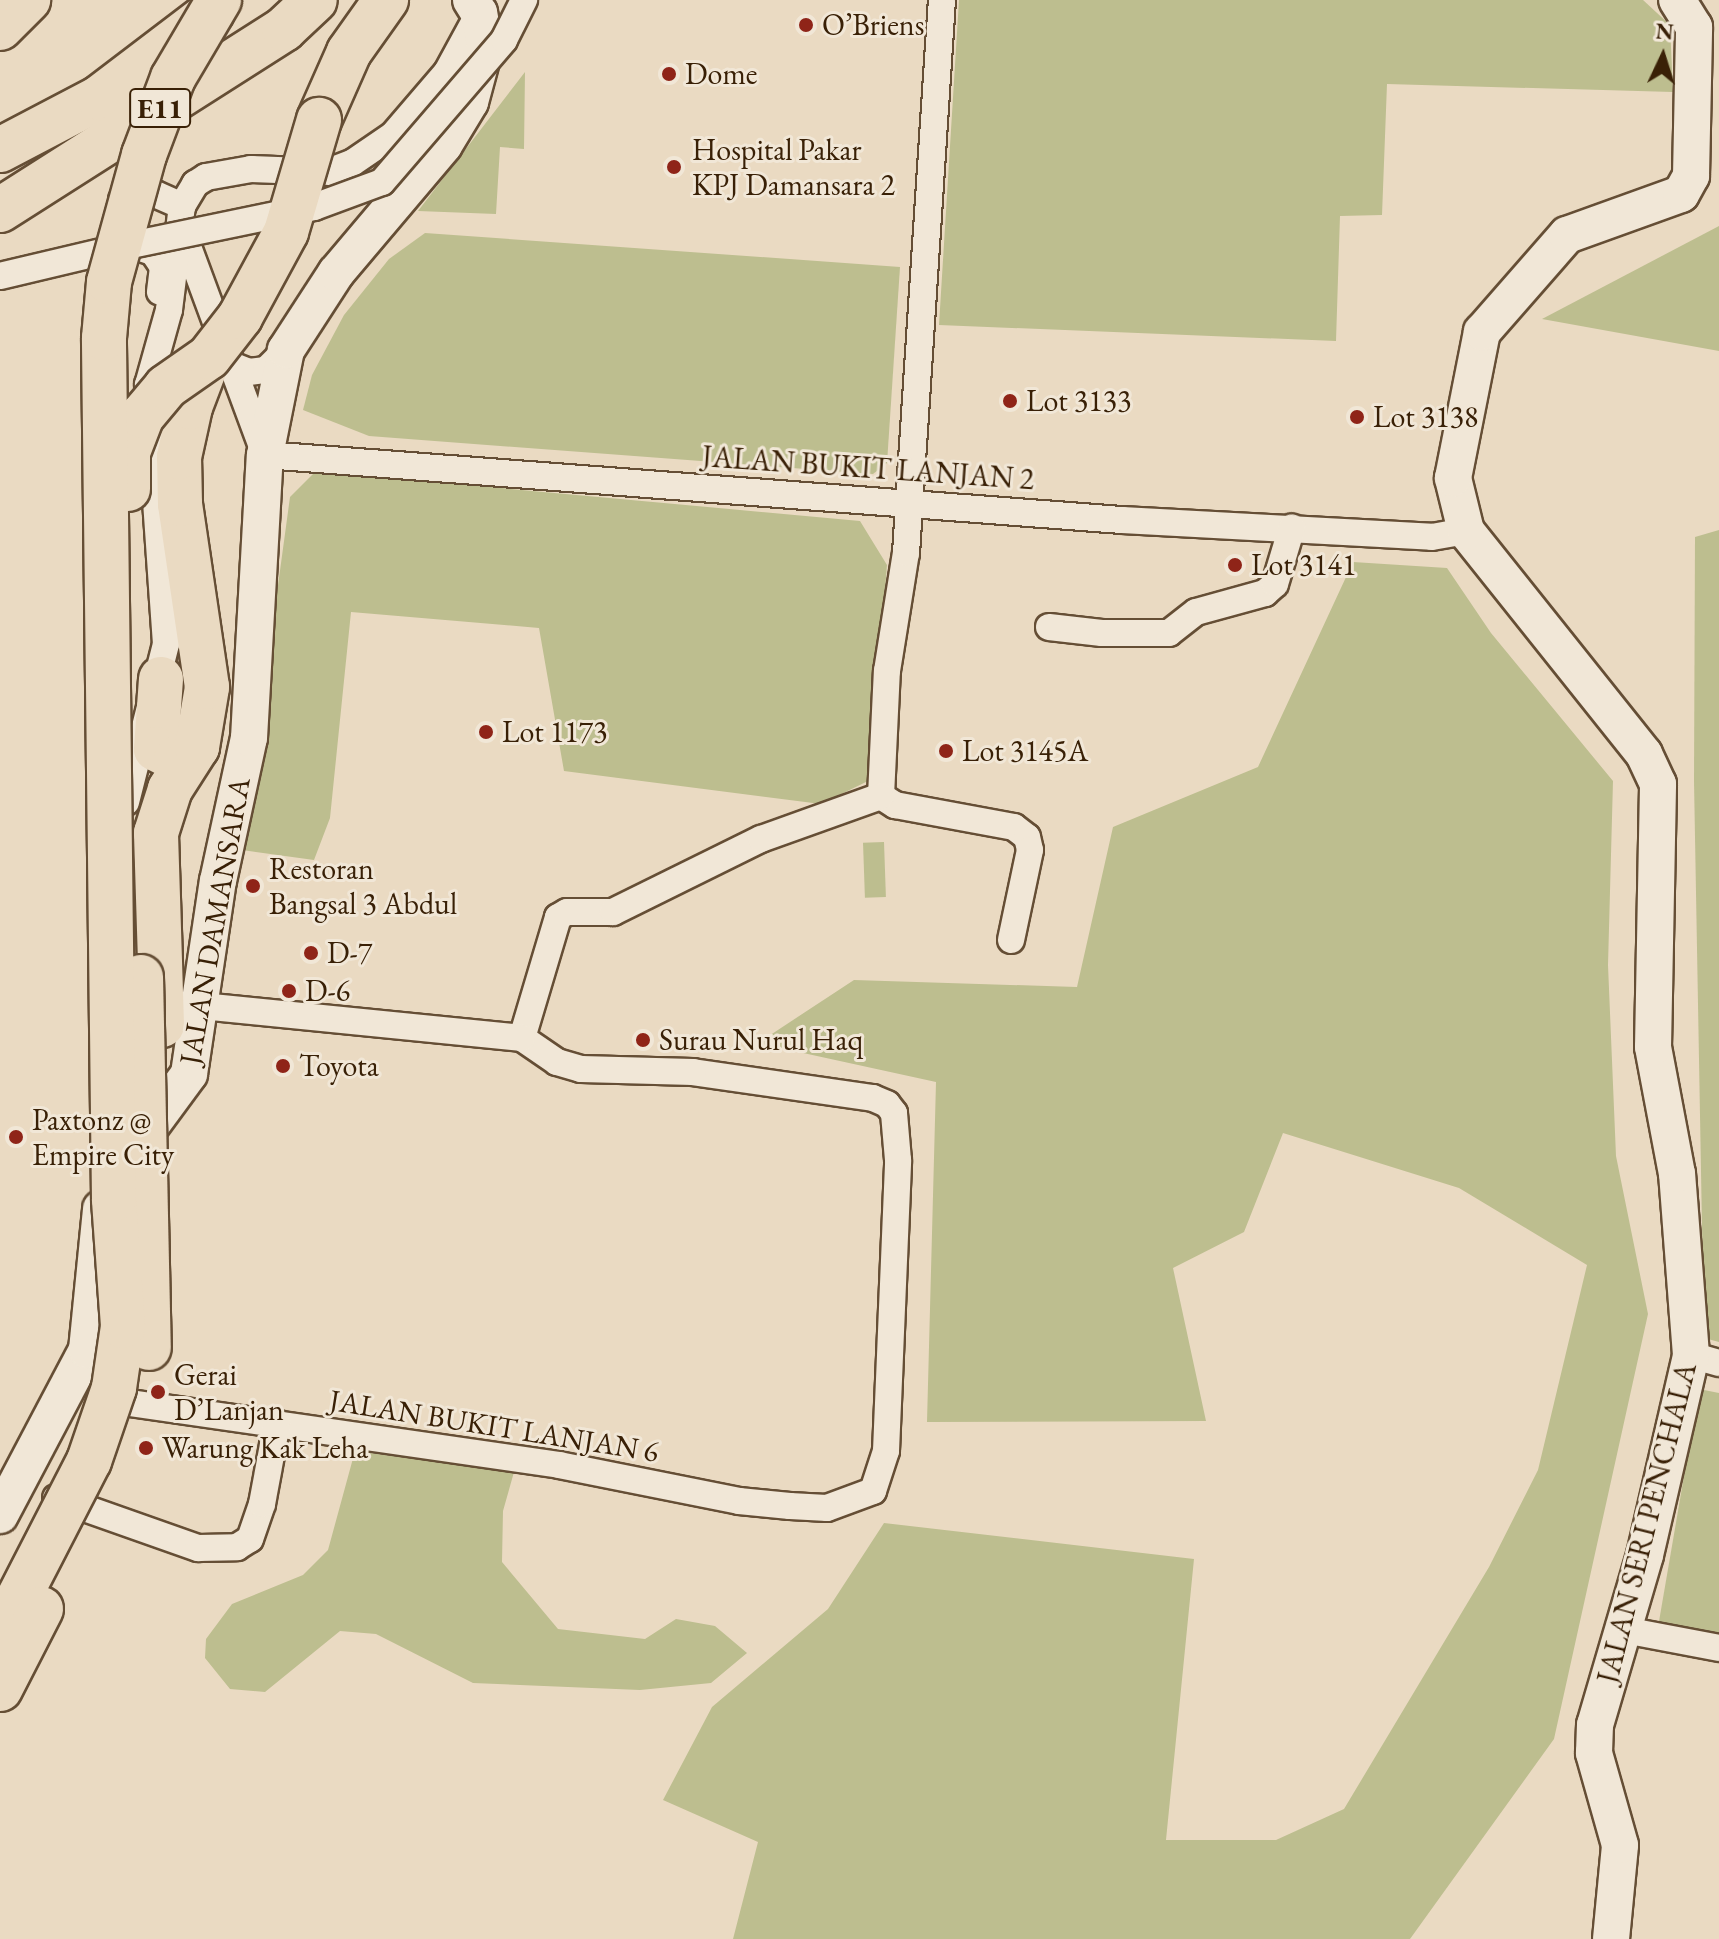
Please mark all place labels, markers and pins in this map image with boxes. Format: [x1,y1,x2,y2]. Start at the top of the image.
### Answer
place label: O’Briens [822,7,924,43]
marker: O’Briens [797,16,815,34]
place label: Dome [685,56,758,92]
marker: Dome [660,65,678,83]
place label: Hospital Pakar KPJ Damansara 2 [692,132,895,202]
marker: Hospital Pakar KPJ Damansara 2 [663,156,685,178]
place label: Lot 3133 [1026,383,1131,419]
marker: Lot 3133 [1001,392,1019,410]
place label: Lot 3138 [1373,399,1478,435]
marker: Lot 3138 [1348,408,1366,426]
place label: Lot 3141 [1251,547,1356,583]
marker: Lot 3141 [1226,556,1244,574]
place label: Lot 1173 [502,714,607,750]
marker: Lot 1173 [477,723,495,741]
place label: Lot 3145A [962,733,1088,769]
marker: Lot 3145A [937,742,955,760]
place label: Restoran Bangsal 3 Abdul [269,851,457,922]
marker: Restoran Bangsal 3 Abdul [244,877,262,895]
place label: D-7 [327,935,372,971]
marker: D-7 [302,944,320,962]
place label: D-6 [305,973,350,1009]
marker: D-6 [280,982,298,1000]
place label: Surau Nurul Haq [659,1022,863,1058]
marker: Surau Nurul Haq [634,1031,652,1049]
place label: Toyota [299,1048,379,1084]
marker: Toyota [274,1057,292,1075]
place label: Paxtonz @ Empire City [32,1102,174,1172]
marker: Paxtonz @ Empire City [7,1128,25,1146]
place label: Gerai D’Lanjan [174,1357,284,1428]
marker: Gerai D’Lanjan [149,1383,167,1401]
place label: Warung Kak Leha [162,1430,368,1466]
marker: Warung Kak Leha [137,1439,155,1457]

